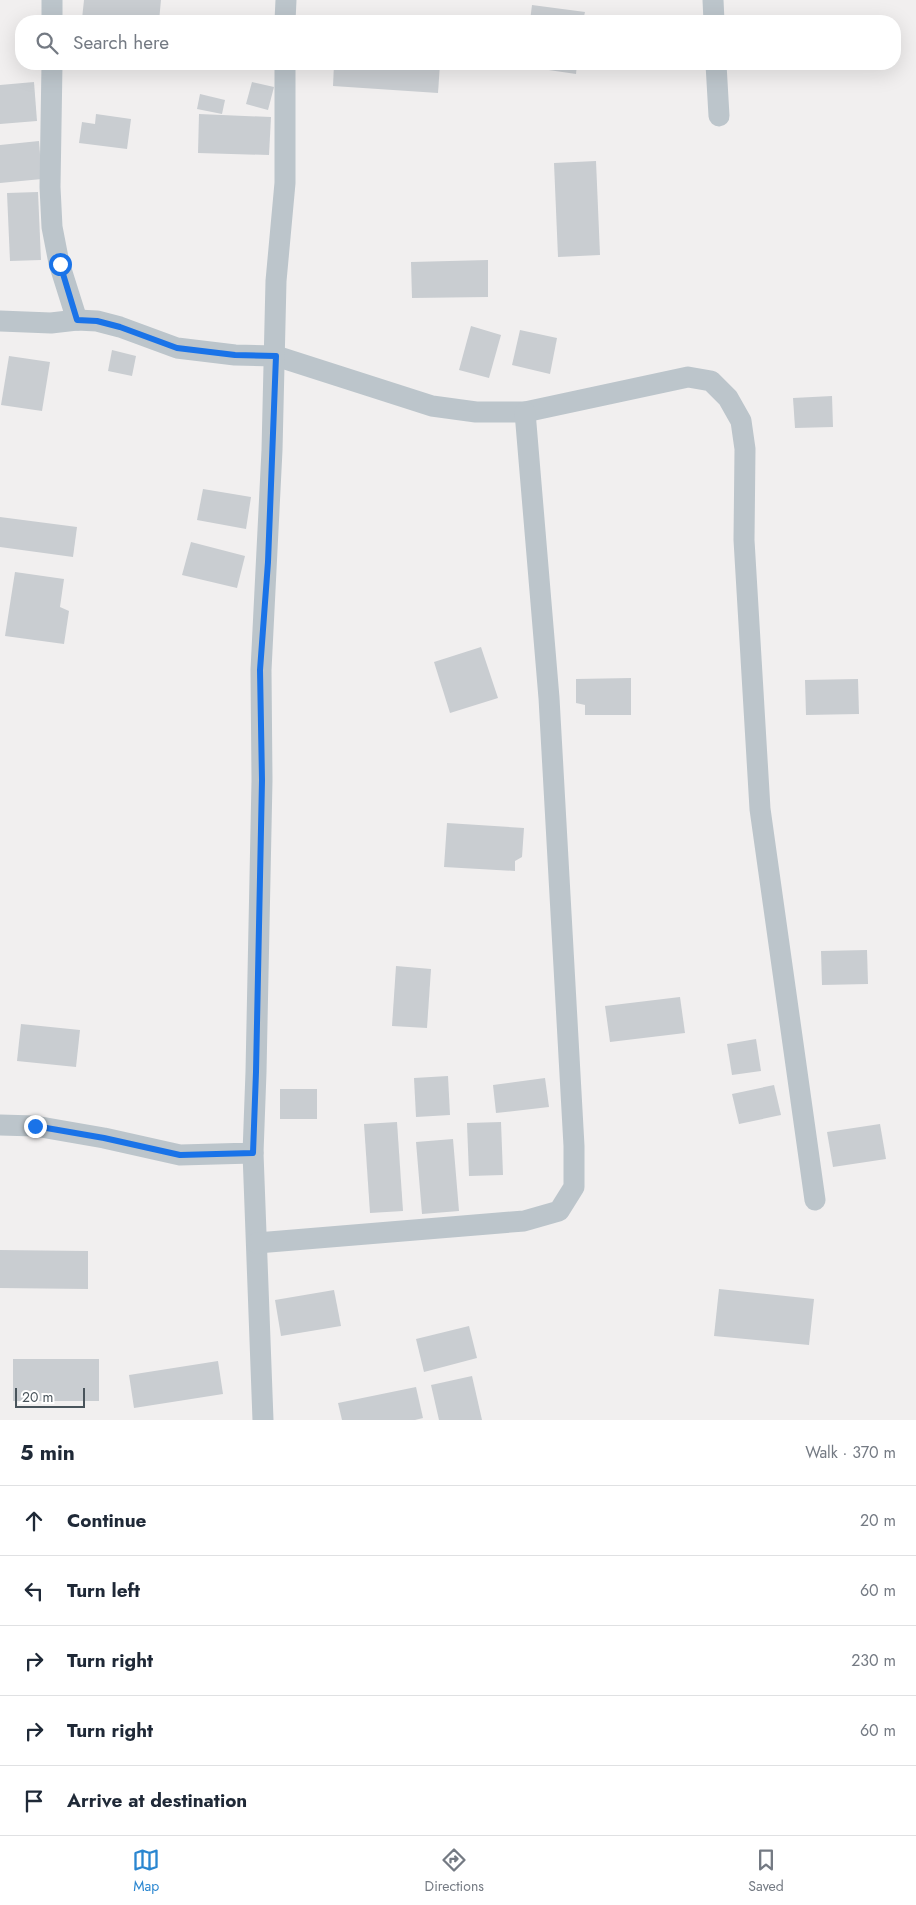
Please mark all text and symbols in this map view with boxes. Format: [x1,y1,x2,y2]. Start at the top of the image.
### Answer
search box [15,15,901,70]
icon: search [33,29,61,57]
text: Search here [73,29,169,56]
route start [49,253,72,276]
route end [24,1115,47,1138]
scale bar [15,1385,85,1408]
text: 20 m [22,1387,54,1407]
text: 5 min [20,1438,75,1468]
text: Walk · 370 m [805,1441,896,1464]
icon: ahead [20,1507,48,1535]
text: Continue [67,1507,146,1534]
text: 20 m [860,1509,896,1532]
icon: left [20,1577,48,1605]
text: Turn left [67,1577,140,1604]
text: 60 m [860,1579,896,1602]
icon: right [20,1647,48,1675]
text: Turn right [67,1647,153,1674]
text: 230 m [851,1649,896,1672]
icon: right [20,1717,48,1745]
text: Turn right [67,1717,153,1744]
text: 60 m [860,1719,896,1742]
icon: arrive [20,1787,48,1815]
text: Arrive at destination [67,1787,247,1814]
tab: Map [132,1846,160,1896]
tab: Directions [425,1846,484,1896]
tab: Saved [748,1846,784,1896]

